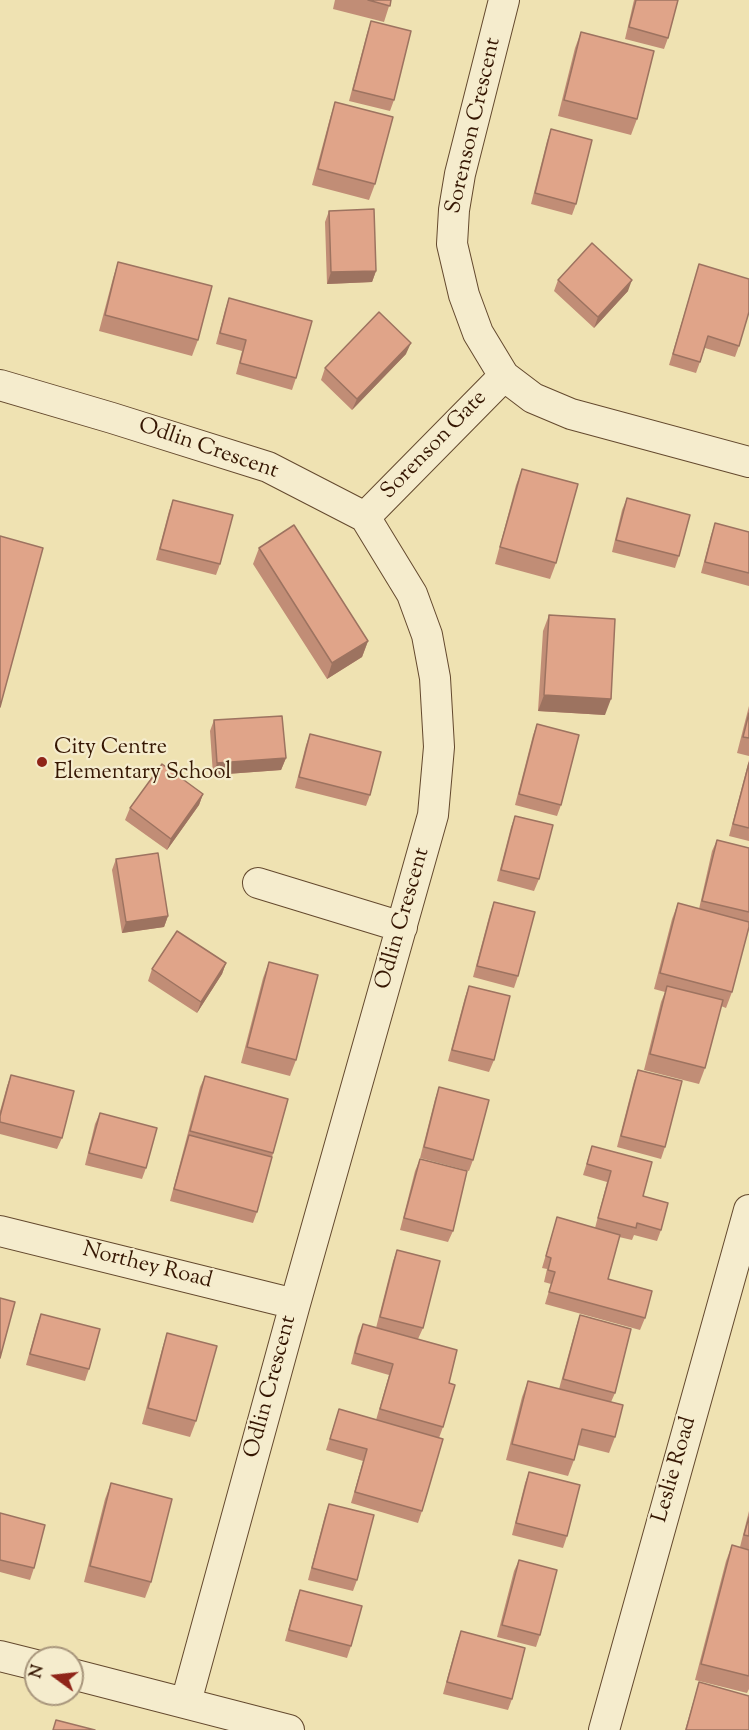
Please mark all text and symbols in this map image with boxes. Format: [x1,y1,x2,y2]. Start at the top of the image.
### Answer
street label: Sorenson Crescent [442,35,508,217]
street label: Sorenson Gate [377,386,493,506]
street label: Odlin Crescent [135,414,281,486]
place label: City Centre Elementary School [54,736,231,788]
marker: City Centre Elementary School [35,755,49,769]
street label: Odlin Crescent [371,845,437,993]
street label: Northey Road [79,1238,215,1296]
street label: Odlin Crescent [240,1313,304,1461]
street label: Leslie Road [648,1414,704,1526]
north arrow [24,1646,84,1706]
text: N [25,1663,51,1681]

